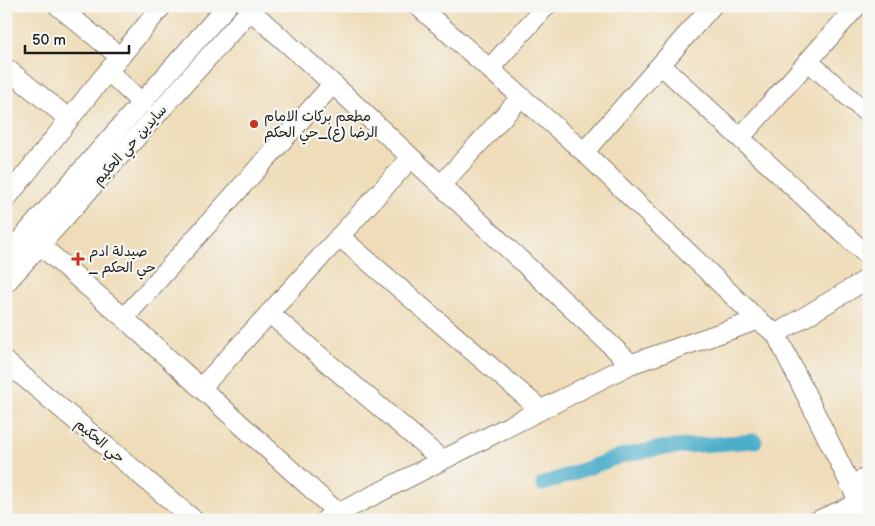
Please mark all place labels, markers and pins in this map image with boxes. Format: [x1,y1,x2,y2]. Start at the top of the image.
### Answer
place label: مطعم بركات الامام الرضا (ع)_حي الحكم [264,108,378,145]
marker: مطعم بركات الامام الرضا (ع)_حي الحكم [248,118,260,130]
place label: صيدلة ادم _ حي الحكم [88,243,156,280]
marker: صيدلة ادم _ حي الحكم [71,252,85,266]

